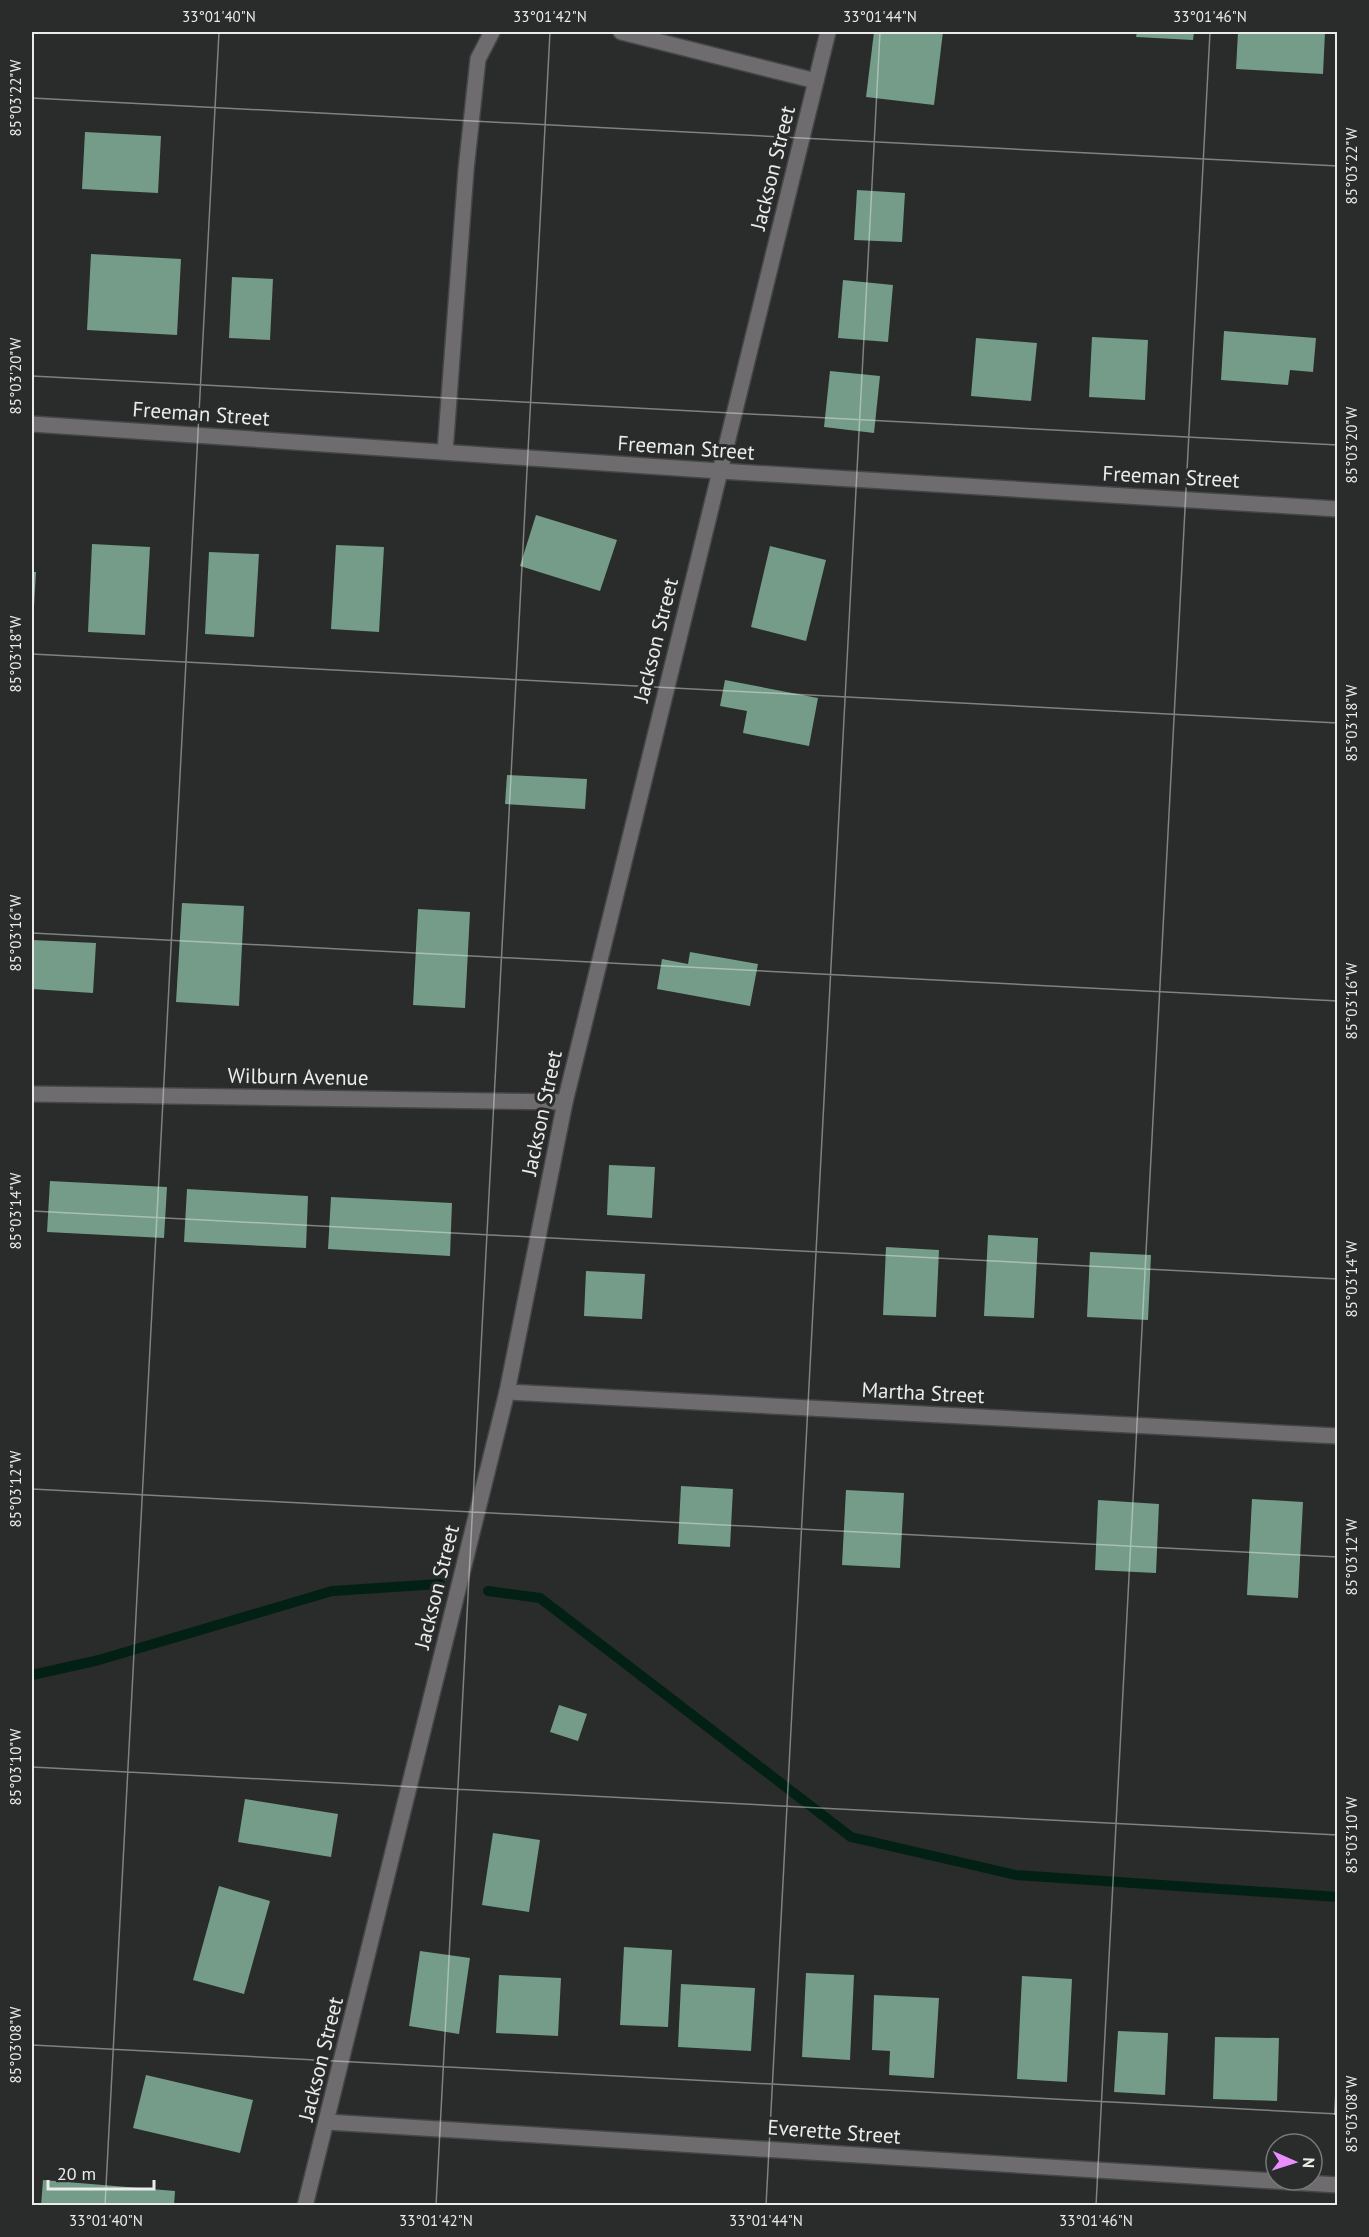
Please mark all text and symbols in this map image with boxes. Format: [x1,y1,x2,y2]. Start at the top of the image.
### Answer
text: 33°01'40"N [182,7,256,26]
text: 33°01'42"N [513,7,587,26]
text: 33°01'44"N [843,7,917,26]
text: 33°01'46"N [1173,7,1247,26]
text: 85°03'22"W [6,59,25,136]
street label: Jackson Street [744,103,801,234]
text: 85°03'22"W [1342,127,1361,204]
text: 85°03'20"W [6,337,25,414]
street label: Freeman Street [132,395,270,432]
text: 85°03'20"W [1342,406,1361,483]
street label: Freeman Street [617,429,755,466]
street label: Freeman Street [1102,459,1240,494]
street label: Jackson Street [627,575,684,706]
text: 85°03'18"W [6,615,25,692]
text: 85°03'18"W [1342,684,1361,761]
text: 85°03'16"W [6,894,25,971]
text: 85°03'16"W [1342,962,1361,1039]
street label: Jackson Street [515,1048,568,1179]
street label: Wilburn Avenue [227,1062,369,1091]
text: 85°03'14"W [6,1172,25,1249]
text: 85°03'14"W [1342,1240,1361,1317]
street label: Martha Street [861,1376,985,1409]
text: 85°03'12"W [6,1450,25,1527]
text: 85°03'12"W [1342,1518,1361,1595]
street label: Jackson Street [408,1522,465,1653]
text: 85°03'10"W [6,1728,25,1805]
text: 85°03'10"W [1342,1796,1361,1873]
street label: Jackson Street [292,1994,349,2125]
text: 85°03'08"W [6,2006,25,2083]
text: 85°03'08"W [1342,2075,1361,2152]
street label: Everette Street [766,2113,902,2150]
north arrow [1264,2132,1324,2192]
scale bar [48,2153,154,2191]
text: N [1299,2157,1319,2169]
text: 20 m [57,2162,96,2185]
text: 33°01'40"N [69,2211,143,2230]
text: 33°01'42"N [399,2211,473,2230]
text: 33°01'44"N [729,2211,803,2230]
text: 33°01'46"N [1059,2211,1133,2230]

